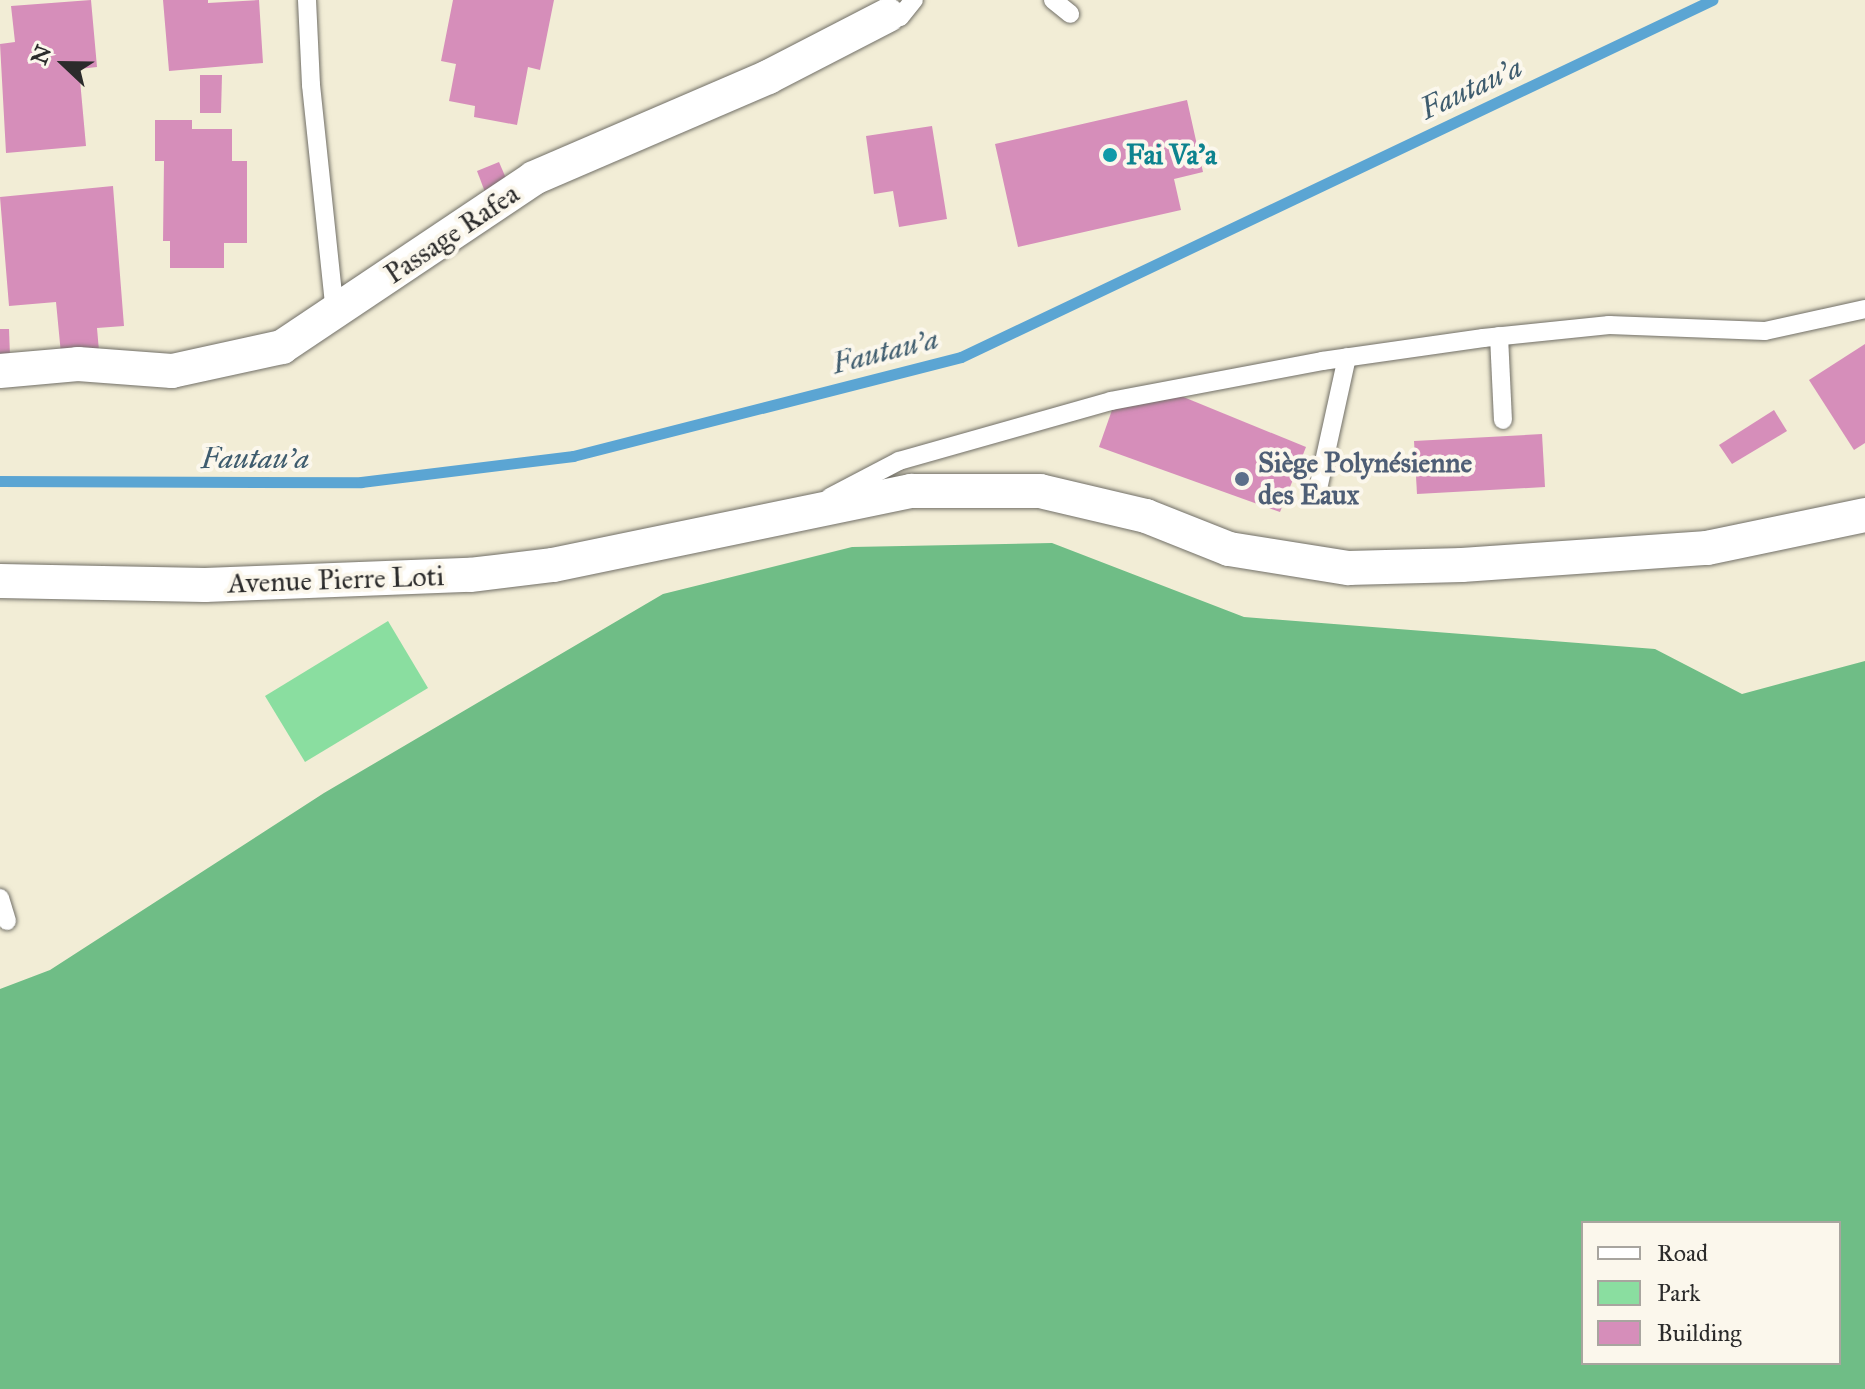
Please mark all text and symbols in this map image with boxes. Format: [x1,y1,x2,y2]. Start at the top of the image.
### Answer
north arrow [24,24,104,104]
text: N [25,41,57,69]
water label: Fautau’a [1414,49,1528,127]
place label: Fai Va'a [1126,138,1217,172]
marker: Fai Va'a [1101,146,1119,164]
street label: Passage Rafea [379,177,525,291]
water label: Fautau’a [828,320,942,382]
water label: Fautau’a [201,440,309,476]
place label: Siège Polynésienne des Eaux [1258,446,1472,512]
marker: Siège Polynésienne des Eaux [1233,470,1251,488]
street label: Avenue Pierre Loti [227,559,445,601]
legend [1581,1221,1841,1365]
text: Road [1657,1238,1708,1268]
text: Park [1657,1278,1700,1308]
text: Building [1657,1318,1742,1348]

